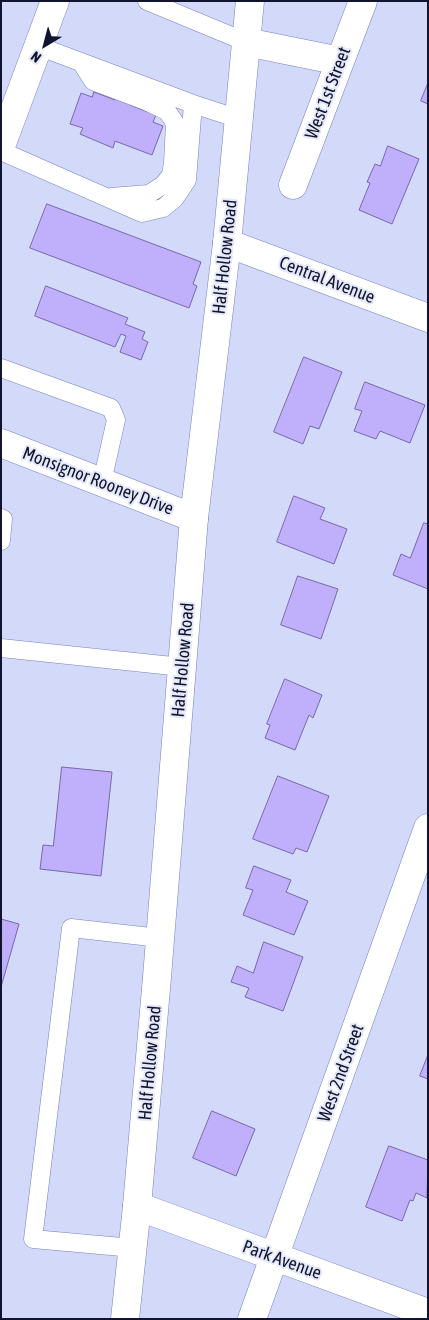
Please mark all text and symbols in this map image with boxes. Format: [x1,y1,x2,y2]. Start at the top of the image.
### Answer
north arrow [20,20,70,70]
street label: West 1st Street [301,44,355,142]
text: N [28,48,44,66]
street label: Half Hollow Road [208,199,242,315]
street label: Central Avenue [276,252,378,308]
street label: Monsignor Rooney Drive [19,442,177,520]
street label: Half Hollow Road [167,602,199,718]
street label: Half Hollow Road [134,1005,166,1121]
street label: West 2nd Street [313,1021,369,1125]
street label: Park Avenue [240,1236,324,1284]

